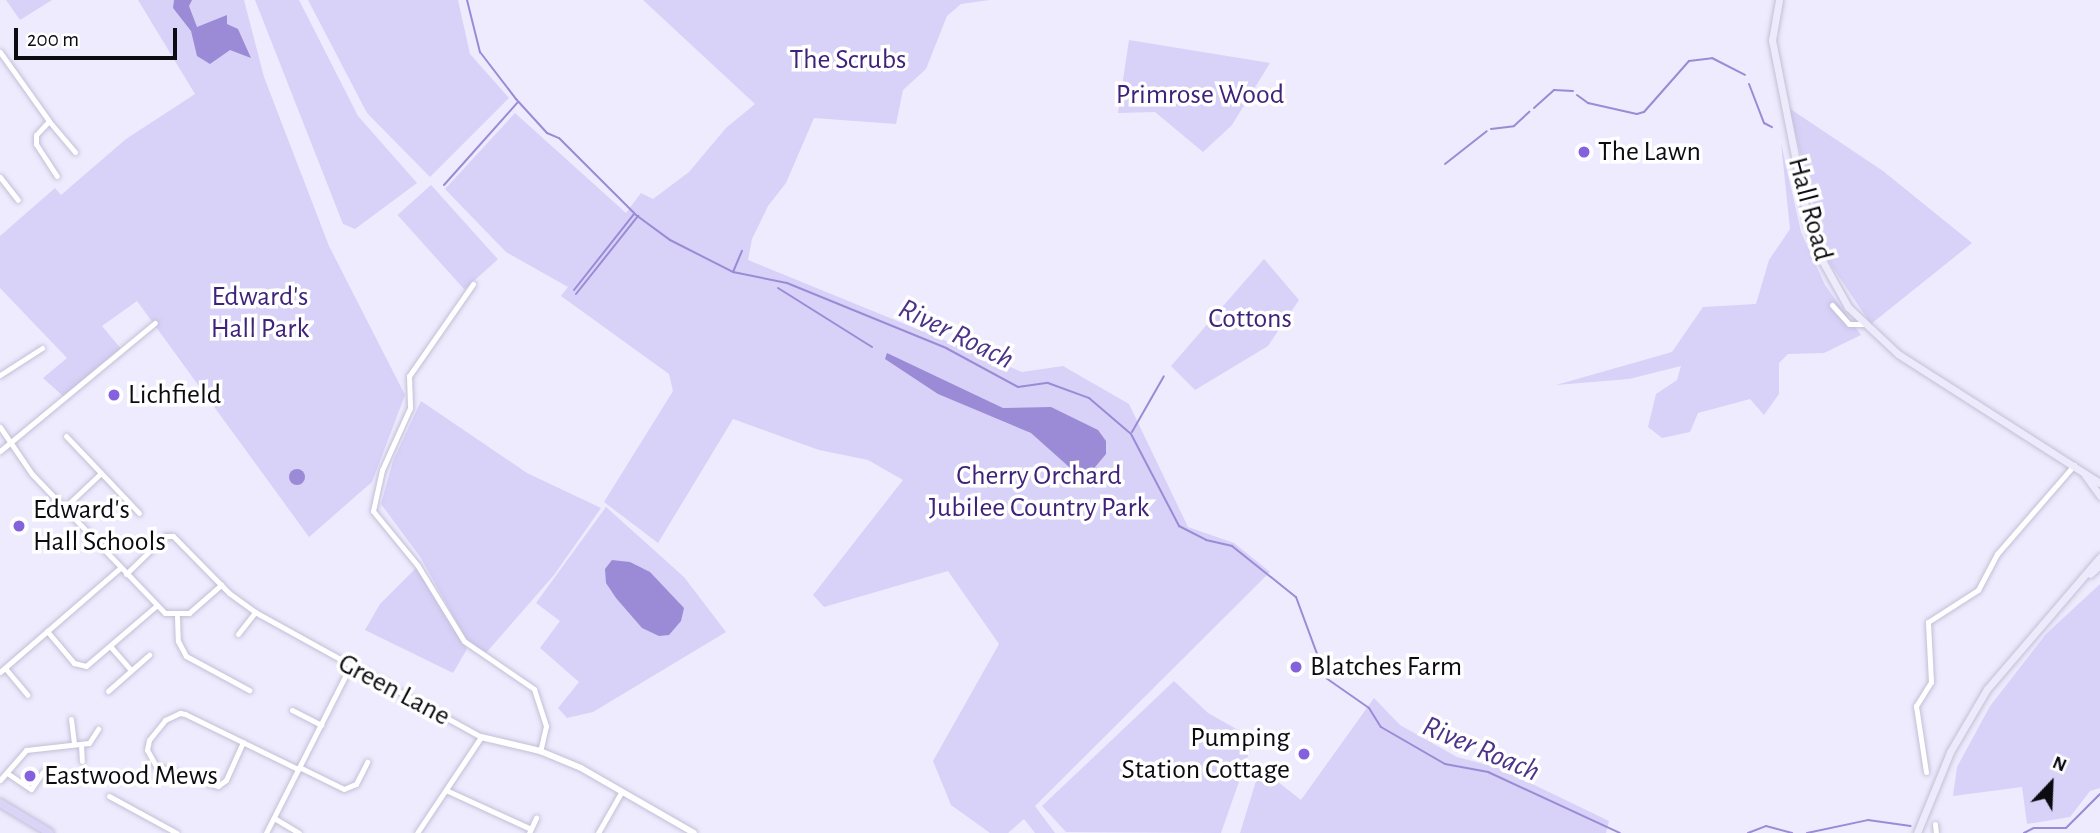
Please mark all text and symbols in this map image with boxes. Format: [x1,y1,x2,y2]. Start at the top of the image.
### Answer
scale bar [18,14,180,58]
text: 200 m [27,29,79,50]
park label: The Scrubs [790,43,906,77]
park label: Primrose Wood [1116,78,1284,112]
place label: The Lawn [1598,135,1701,169]
marker: The Lawn [1576,144,1592,160]
street label: Hall Road [1780,154,1840,264]
park label: Edward's Hall Park [211,280,309,346]
water label: River Roach [892,291,1020,377]
park label: Cottons [1208,302,1292,336]
place label: Lichfield [128,378,221,412]
marker: Lichfield [106,387,122,403]
park label: Cherry Orchard Jubilee Country Park [929,459,1149,525]
place label: Edward's Hall Schools [33,493,166,559]
marker: Edward's Hall Schools [11,518,27,534]
street label: Green Lane [332,647,456,733]
place label: Blatches Farm [1310,650,1462,684]
marker: Blatches Farm [1288,659,1304,675]
water label: River Roach [1417,708,1545,790]
place label: Pumping Station Cottage [1122,721,1290,787]
marker: Pumping Station Cottage [1296,746,1312,762]
north arrow [2016,749,2086,819]
text: N [2050,753,2069,776]
place label: Eastwood Mews [44,759,218,793]
marker: Eastwood Mews [22,768,38,784]

